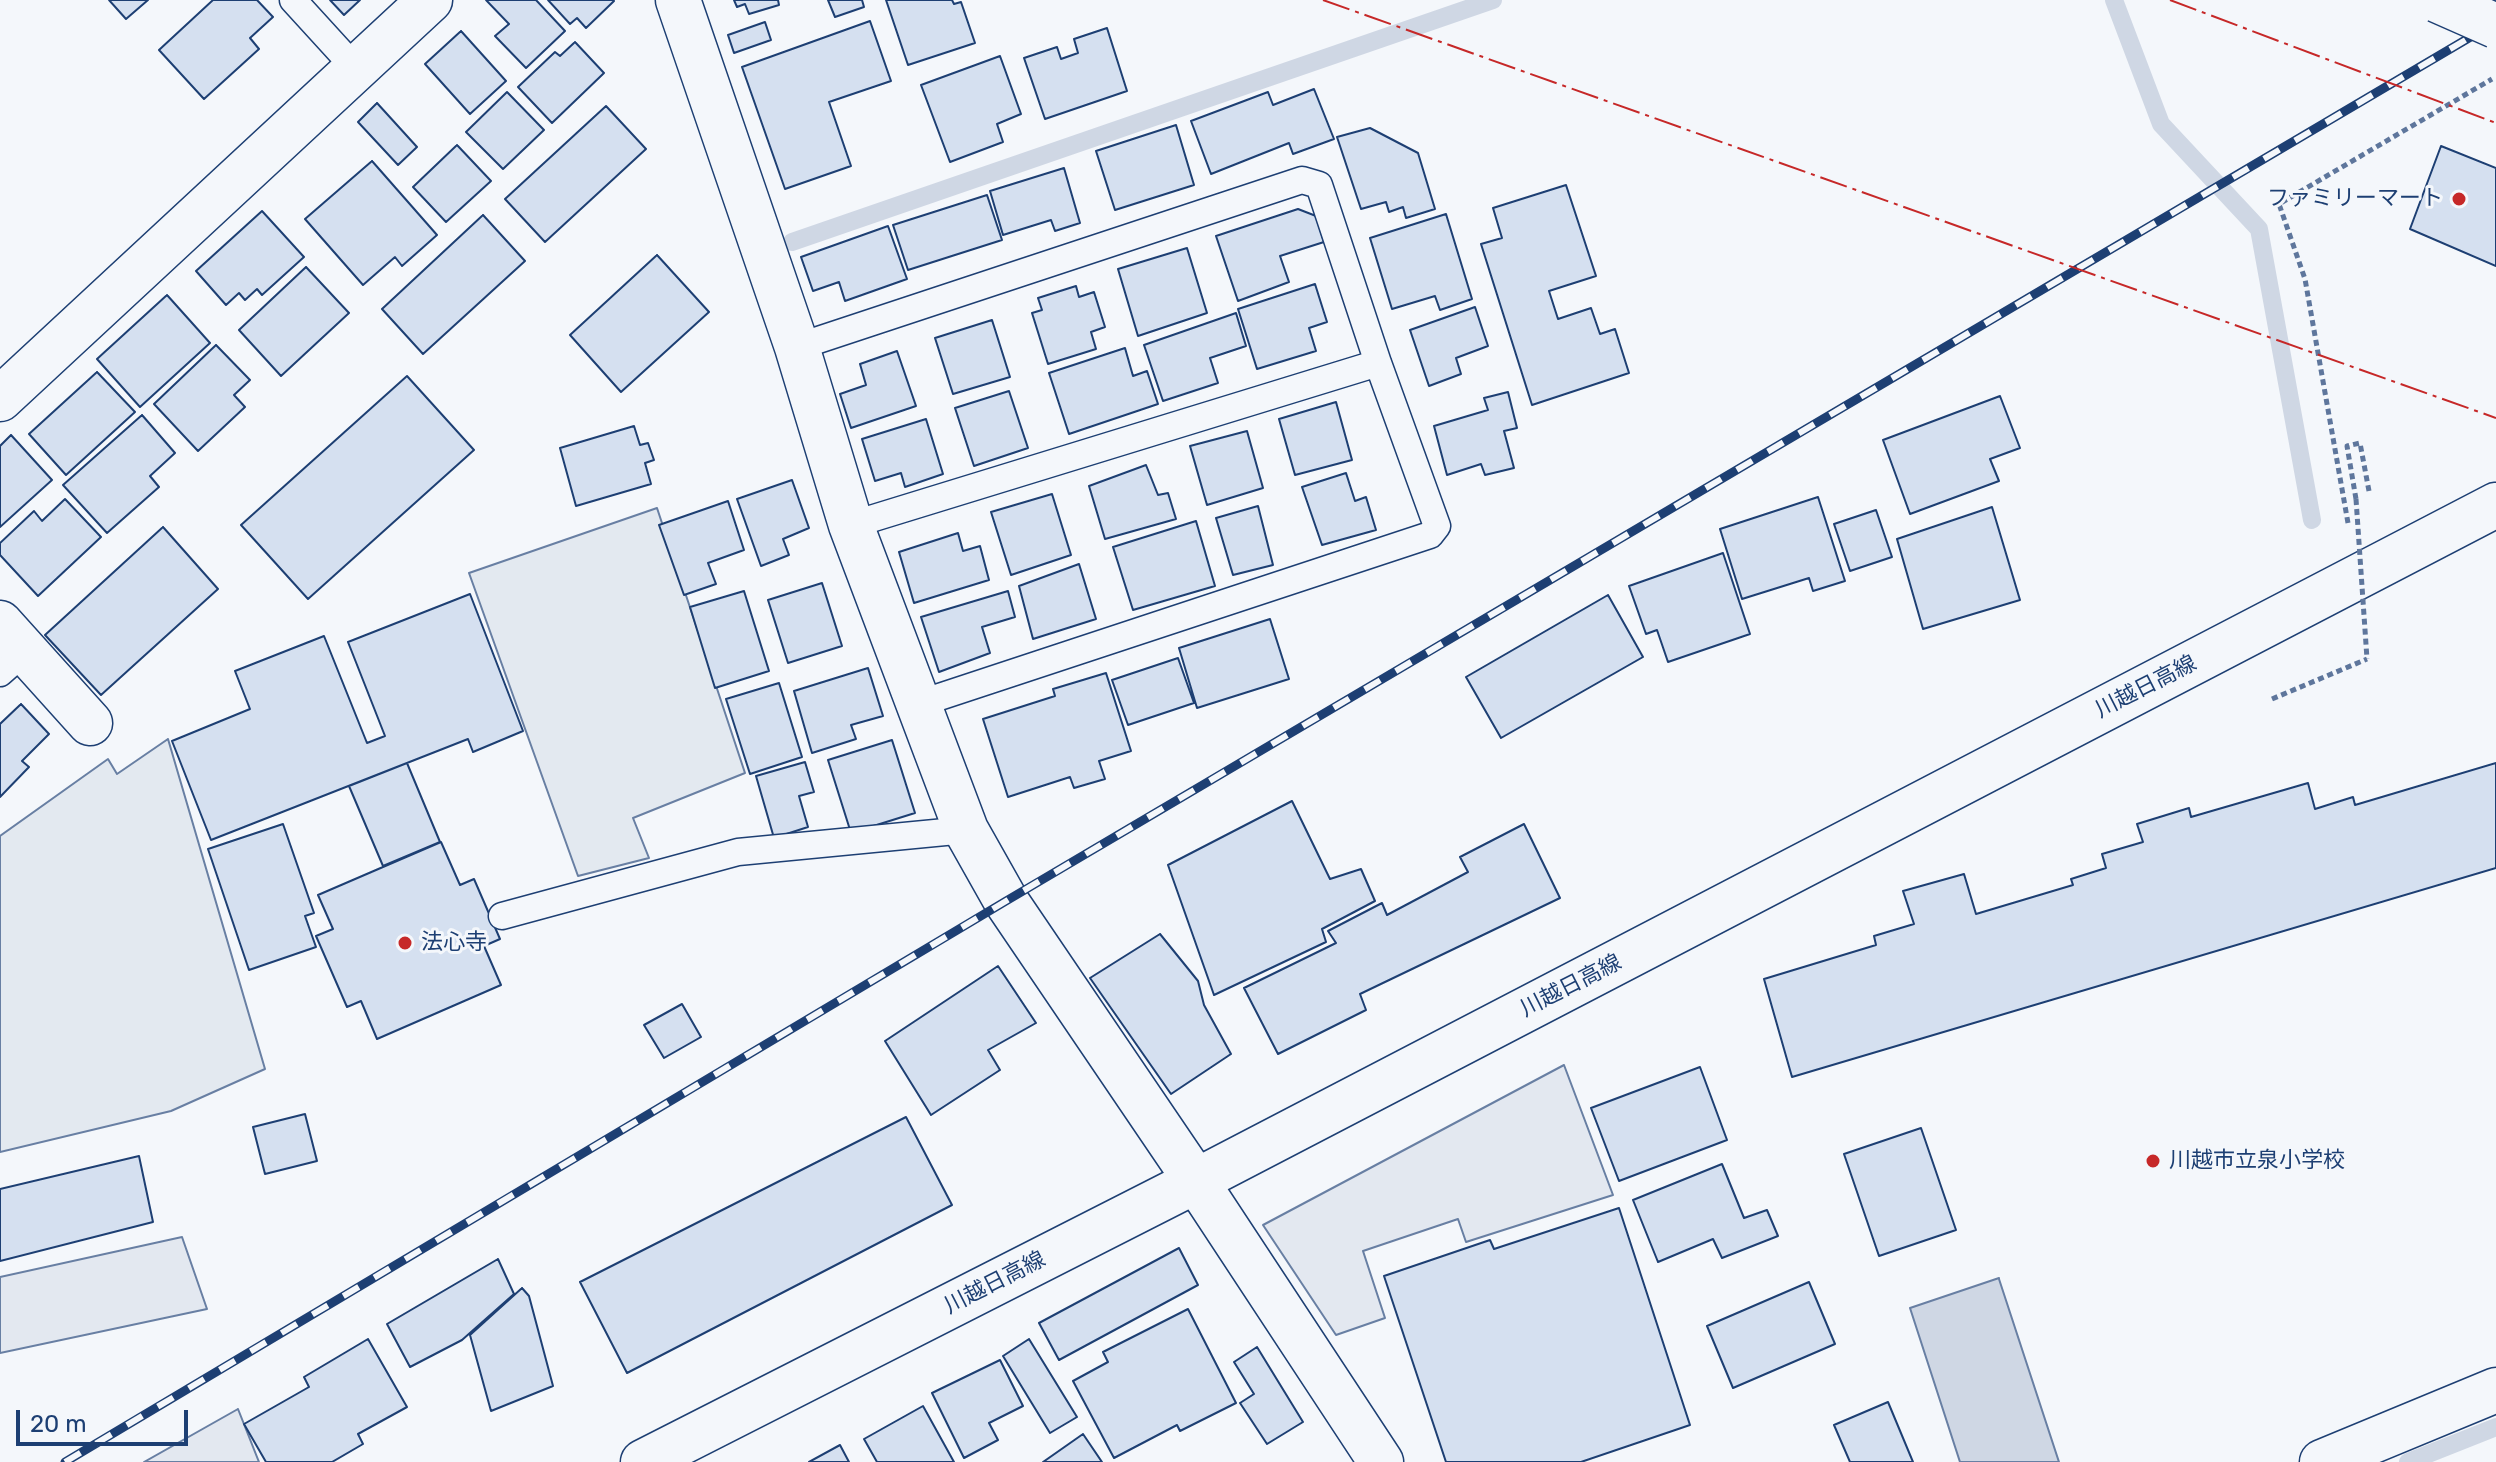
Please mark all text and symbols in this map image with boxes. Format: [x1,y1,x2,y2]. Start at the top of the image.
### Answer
place label: ファミリーマート [2267,186,2443,212]
marker: ファミリーマート [2450,190,2468,208]
street label: 川越日高線 [2091,650,2201,724]
place label: 法心寺 [421,930,487,956]
marker: 法心寺 [396,934,414,952]
street label: 川越日高線 [1516,949,1626,1023]
place label: 川越市立泉小学校 [2169,1148,2345,1174]
marker: 川越市立泉小学校 [2144,1152,2162,1170]
street label: 川越日高線 [940,1246,1050,1320]
scale bar [20,1394,192,1444]
text: 20 m [30,1410,87,1438]

